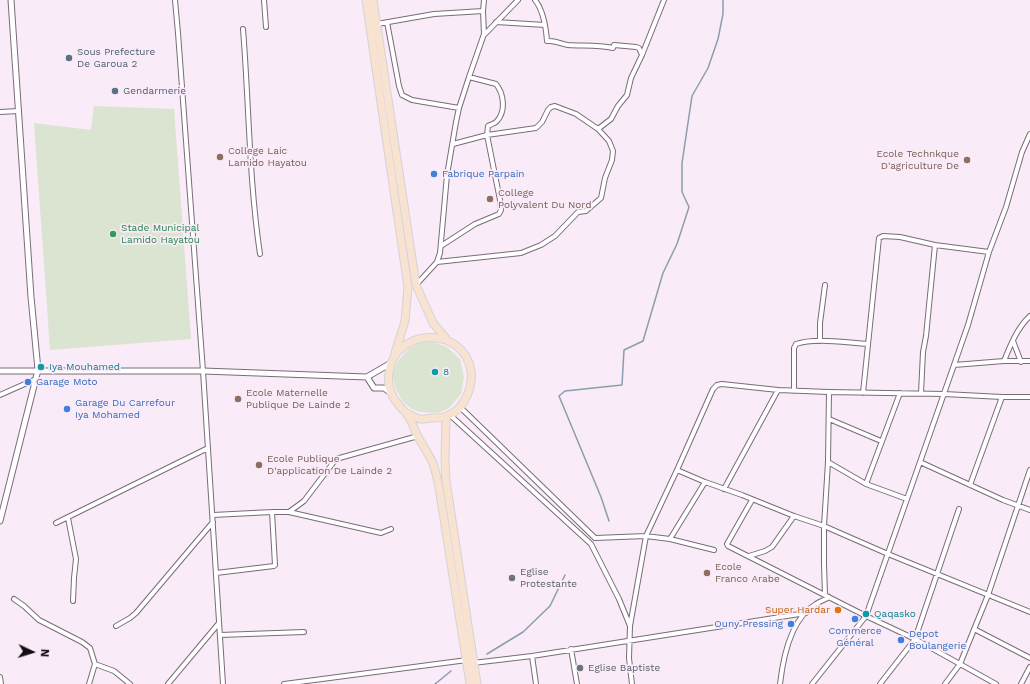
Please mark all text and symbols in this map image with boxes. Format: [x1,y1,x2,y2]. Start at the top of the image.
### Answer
place label: Sous Prefecture De Garoua 2 [77,46,155,70]
marker: Sous Prefecture De Garoua 2 [64,53,74,63]
place label: Gendarmerie [123,85,186,97]
marker: Gendarmerie [110,86,120,96]
place label: College Laic Lamido Hayatou [228,145,307,168]
place label: Ecole Technkque D'agriculture De [877,148,959,172]
marker: College Laic Lamido Hayatou [215,152,225,162]
marker: Ecole Technkque D'agriculture De [962,155,972,165]
place label: Fabrique Parpain [442,168,524,180]
marker: Fabrique Parpain [429,169,439,179]
place label: College Polyvalent Du Nord [498,187,591,210]
marker: College Polyvalent Du Nord [485,194,495,204]
place label: Stade Municipal Lamido Hayatou [121,222,200,246]
marker: Stade Municipal Lamido Hayatou [108,229,118,239]
place label: Iya Mouhamed [49,361,120,373]
marker: Iya Mouhamed [36,362,46,372]
place label: 8 [443,366,449,378]
marker: 8 [430,367,440,377]
place label: Garage Moto [36,376,98,388]
marker: Garage Moto [23,377,33,387]
place label: Ecole Maternelle Publique De Lainde 2 [246,387,350,410]
marker: Ecole Maternelle Publique De Lainde 2 [233,394,243,404]
place label: Garage Du Carrefour Iya Mohamed [75,397,175,420]
marker: Garage Du Carrefour Iya Mohamed [62,404,72,414]
place label: Ecole Publique D'application De Lainde 2 [267,453,392,476]
marker: Ecole Publique D'application De Lainde 2 [254,460,264,470]
place label: Ecole Franco Arabe [715,561,780,584]
place label: Eglise Protestante [520,566,577,590]
marker: Ecole Franco Arabe [702,568,712,578]
marker: Eglise Protestante [507,573,517,583]
place label: Super Hardar [765,604,830,616]
marker: Super Hardar [833,605,843,615]
place label: Qaqasko [874,608,916,620]
marker: Qaqasko [861,609,871,619]
marker: Commerce Général [850,614,860,624]
place label: Ouny Pressing [714,618,783,630]
marker: Ouny Pressing [786,619,796,629]
place label: Commerce Général [829,625,881,648]
place label: Depot Boulangerie [909,628,966,652]
north arrow [12,632,52,672]
marker: Depot Boulangerie [896,635,906,645]
text: N [38,648,51,657]
place label: Eglise Baptiste [588,662,660,674]
marker: Eglise Baptiste [575,663,585,673]

